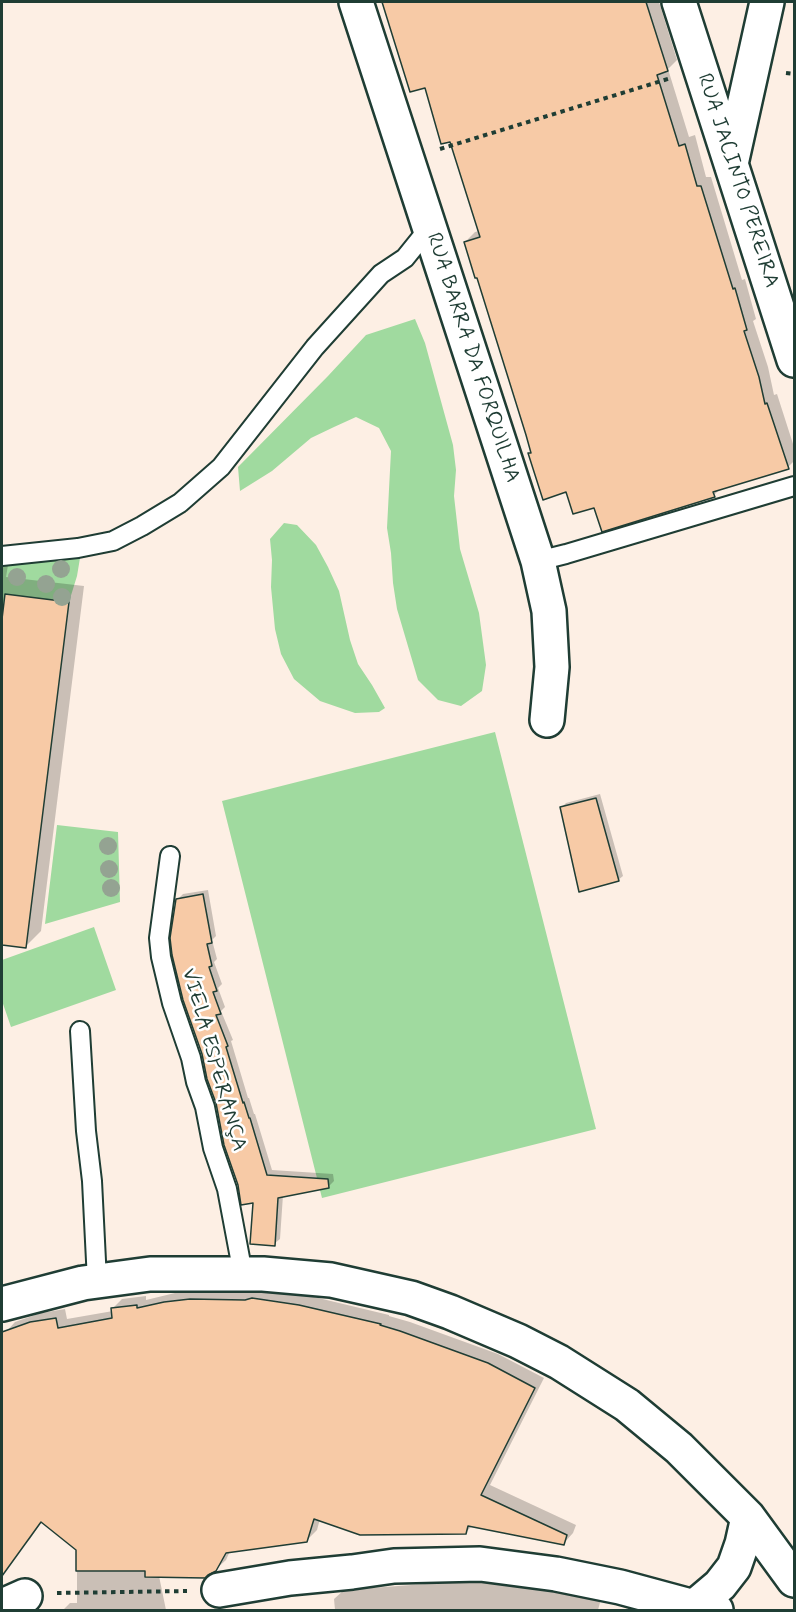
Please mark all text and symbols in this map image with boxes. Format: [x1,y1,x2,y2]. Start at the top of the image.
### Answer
street label: RUA JACINTO PEREIRA [690,71,784,291]
street label: RUA BARRA DA FORQUILHA [420,230,524,486]
street label: VIELA ESPERANÇA [175,966,251,1154]

